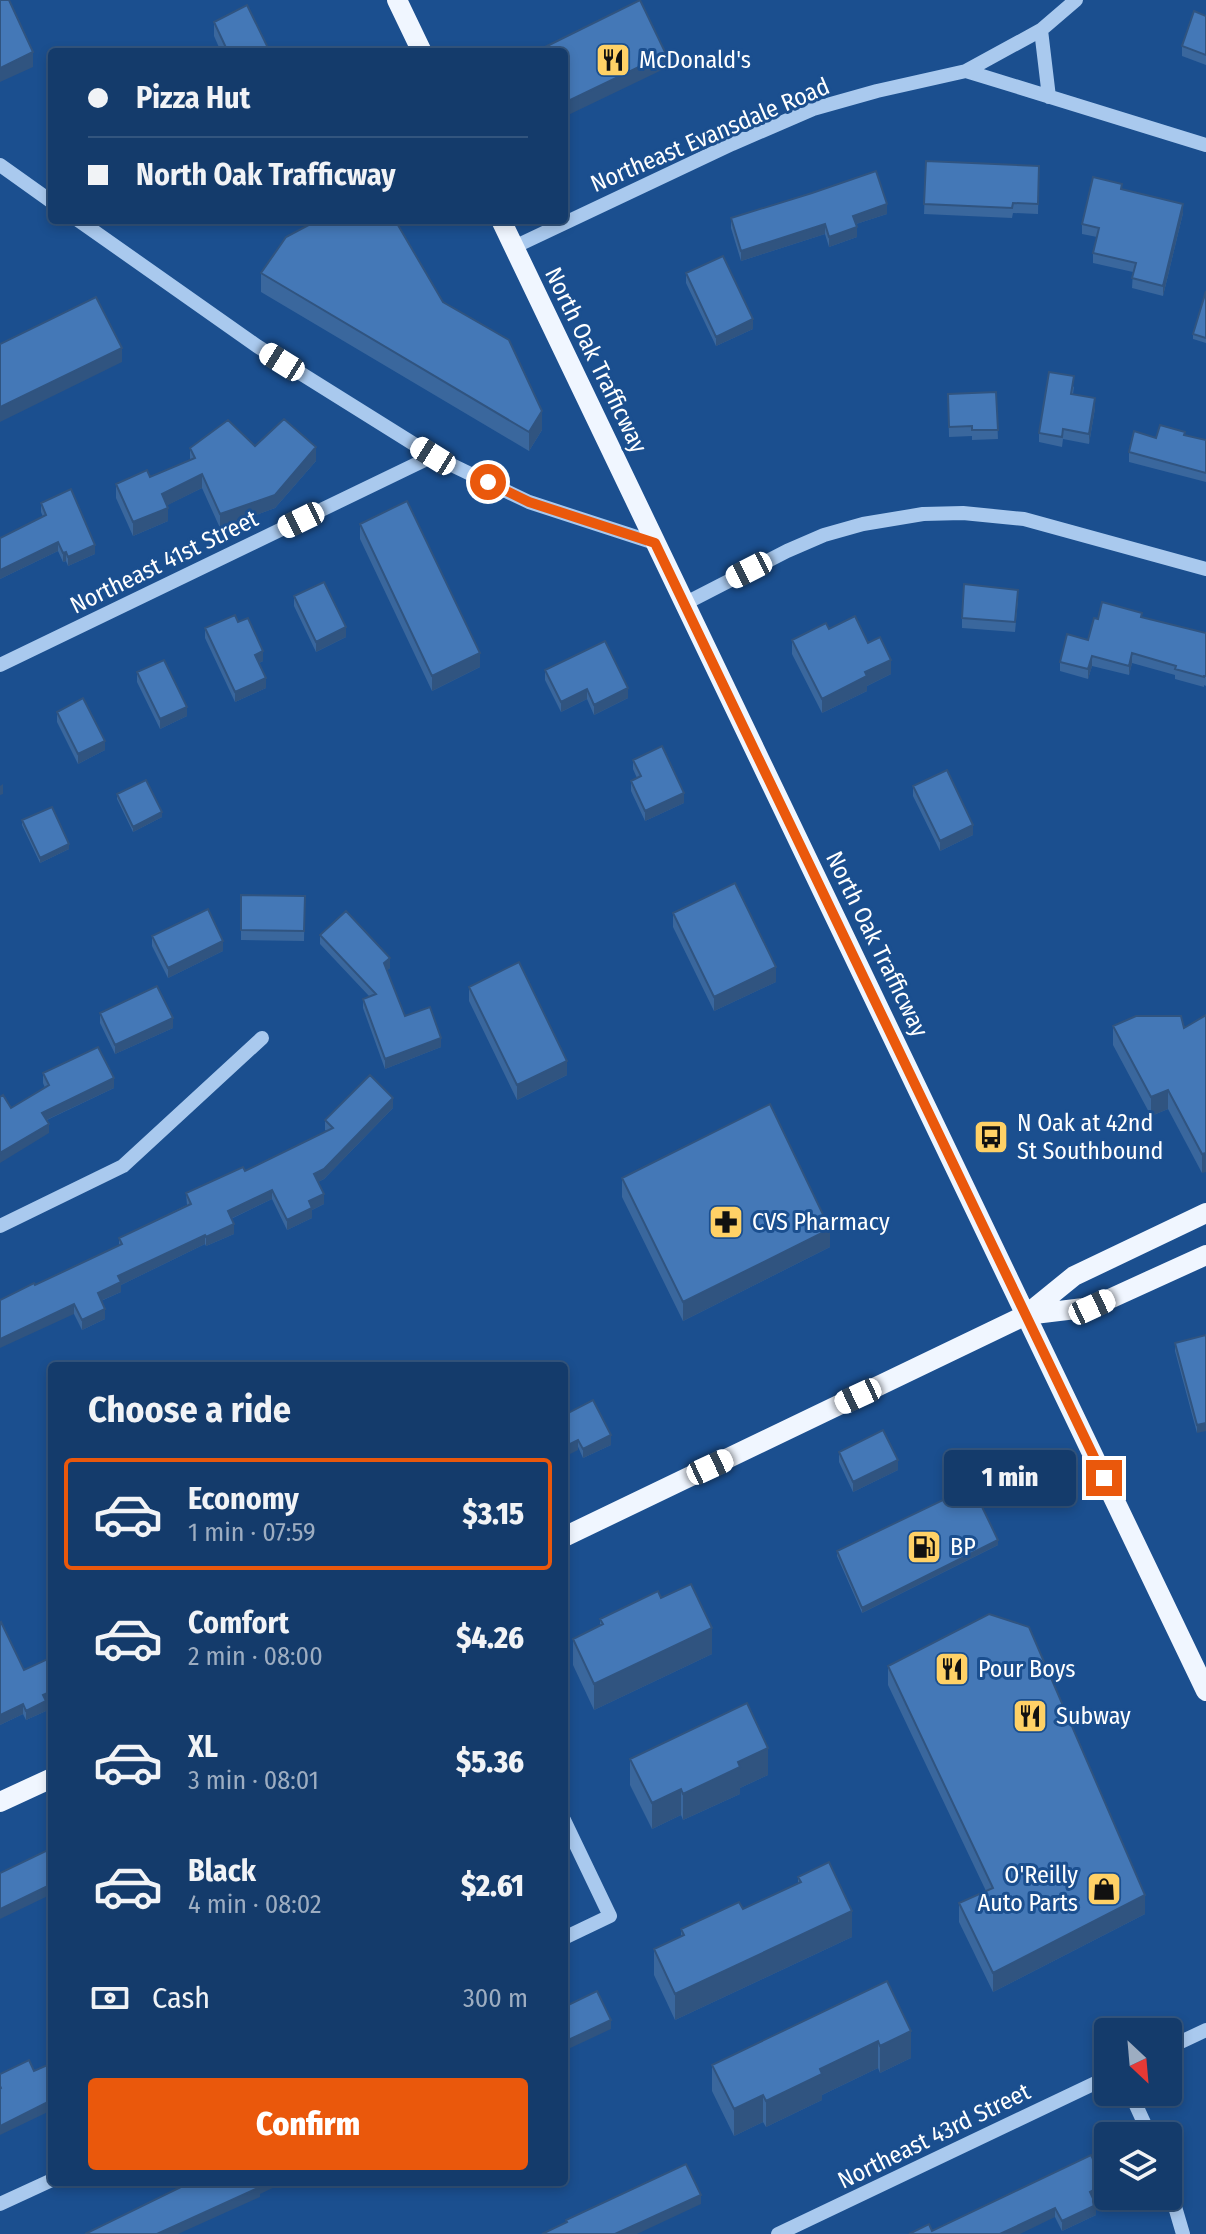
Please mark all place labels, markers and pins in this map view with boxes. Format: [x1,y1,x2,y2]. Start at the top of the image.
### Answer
restaurant icon: McDonald's [594,41,632,79]
place label: McDonald's [639,46,751,74]
place label: N Oak at 42nd St Southbound [1017,1109,1163,1165]
bus stop icon: N Oak at 42nd St Southbound [972,1118,1010,1156]
pharmacy icon: CVS Pharmacy [707,1203,745,1241]
place label: CVS Pharmacy [752,1208,890,1236]
fuel station icon: BP [905,1528,943,1566]
place label: BP [950,1533,976,1561]
restaurant icon: Pour Boys [933,1650,971,1688]
place label: Pour Boys [978,1655,1075,1683]
restaurant icon: Subway [1011,1697,1049,1735]
place label: Subway [1056,1702,1131,1730]
place label: O'Reilly Auto Parts [978,1861,1078,1917]
shop icon: O'Reilly Auto Parts [1085,1870,1123,1908]

